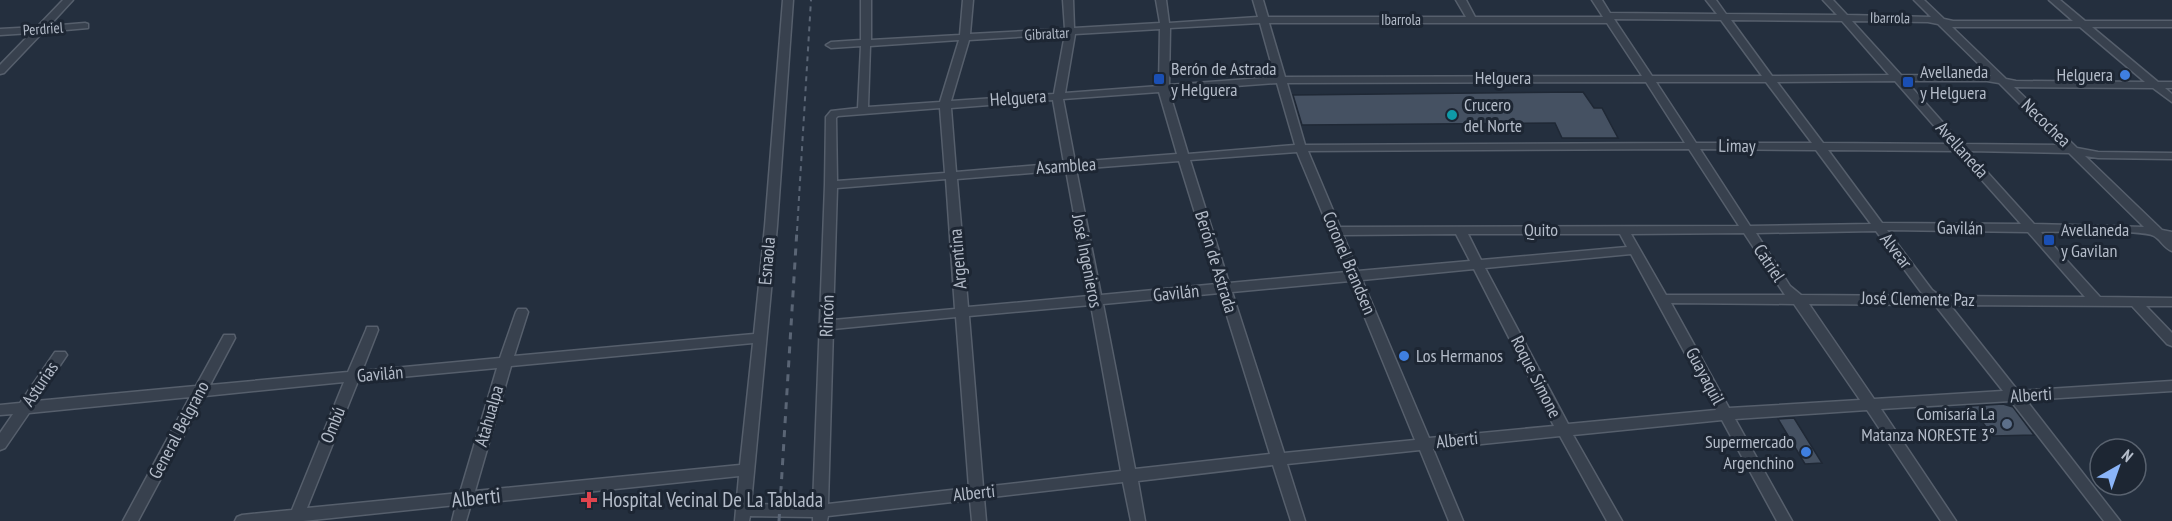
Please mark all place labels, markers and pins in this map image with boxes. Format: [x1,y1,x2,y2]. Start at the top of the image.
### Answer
place label: Berón de Astrada y Helguera [1171,57,1277,101]
place label: Avellaneda y Helguera [1920,60,1988,104]
place label: Helguera [2057,63,2113,86]
marker: Helguera [2118,68,2132,82]
marker: Berón de Astrada y Helguera [1152,72,1166,86]
marker: Avellaneda y Helguera [1901,75,1915,89]
place label: Crucero del Norte [1464,93,1522,137]
marker: Crucero del Norte [1445,108,1459,122]
place label: Avellaneda y Gavilan [2061,218,2129,262]
marker: Avellaneda y Gavilan [2042,233,2056,247]
place label: Los Hermanos [1416,344,1503,367]
marker: Los Hermanos [1397,349,1411,363]
place label: Comisaría La Matanza NORESTE 3° [1861,402,1995,446]
marker: Comisaría La Matanza NORESTE 3° [2000,417,2014,431]
place label: Supermercado Argenchino [1705,430,1794,474]
marker: Supermercado Argenchino [1799,445,1813,459]
place label: Hospital Vecinal De La Tablada [602,486,823,513]
marker: Hospital Vecinal De La Tablada [580,491,598,509]

